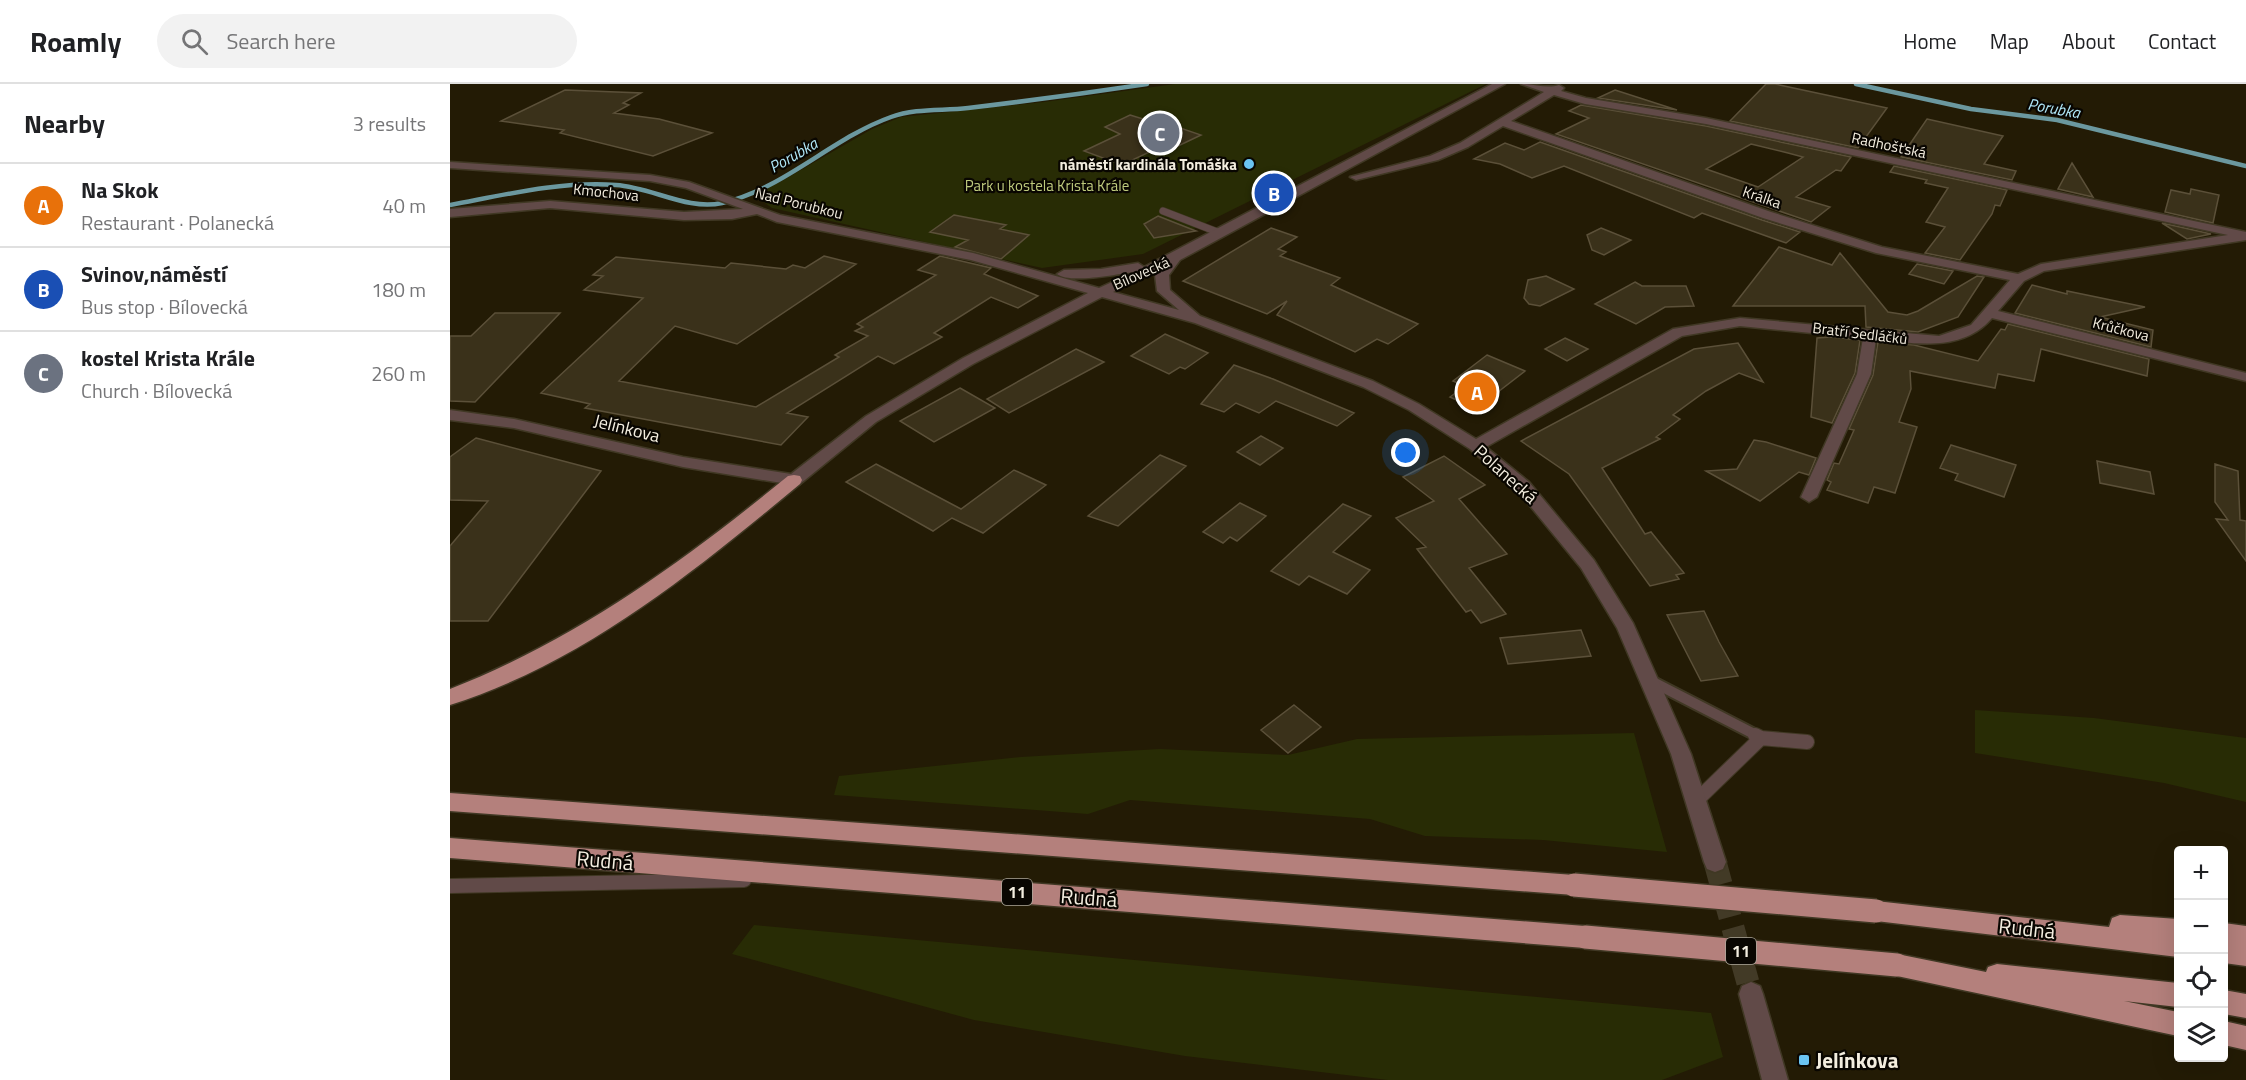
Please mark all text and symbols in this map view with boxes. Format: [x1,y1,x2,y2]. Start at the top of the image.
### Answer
search box [157,14,577,68]
text: Roamly [30,20,121,63]
text: Search here [226,24,336,58]
icon: search [178,25,211,58]
text: Home [1903,25,1957,57]
text: Map [1990,25,2029,57]
text: About [2062,25,2115,57]
text: Contact [2148,25,2216,57]
water label: Porubka [2026,92,2083,125]
text: Nearby [24,104,105,143]
text: 3 results [353,108,426,139]
pin: C [1140,110,1180,156]
street label: Radhošťská [1850,126,1929,164]
water label: Porubka [764,131,823,179]
place label: náměstí kardinála Tomáška [1059,153,1237,176]
marker: náměstí kardinála Tomáška [1242,157,1256,171]
pin: B [1254,170,1294,216]
text: Na Skok [81,173,158,207]
park label: Park u kostela Krista Krále [965,174,1129,197]
street label: Kmochova [572,177,640,207]
street label: Králka [1740,180,1785,214]
street label: Nad Porubkou [753,181,845,225]
text: A [37,190,50,221]
text: 40 m [382,190,426,221]
text: Restaurant · Polanecká [81,207,274,238]
street label: Bílovecká [1109,250,1173,296]
text: Svinov,náměstí [81,257,227,291]
text: B [37,274,50,305]
text: 180 m [371,274,426,305]
text: Bus stop · Bílovecká [81,291,248,322]
street label: Krůčkova [2090,311,2152,347]
street label: Bratří Sedláčků [1811,316,1909,350]
text: kostel Krista Krále [81,341,255,375]
text: C [38,358,49,389]
text: 260 m [371,358,426,389]
pin: A [1458,370,1496,414]
text: Church · Bílovecká [81,375,232,406]
street label: Jelínkova [591,407,663,449]
your location [1391,438,1420,467]
street label: Polanecká [1468,438,1544,510]
street label: Rudná [575,842,635,878]
map controls [2174,846,2228,1062]
button: + [2174,846,2228,900]
road number: 11 [1002,879,1032,905]
street label: Rudná [1059,879,1119,915]
button: − [2174,900,2228,954]
street label: Rudná [1997,909,2057,947]
road number: 11 [1726,938,1756,964]
button: locate [2174,954,2228,1008]
button: layers [2174,1008,2228,1062]
place label: Jelínkova [1816,1044,1899,1076]
marker: Jelínkova [1797,1053,1811,1067]

